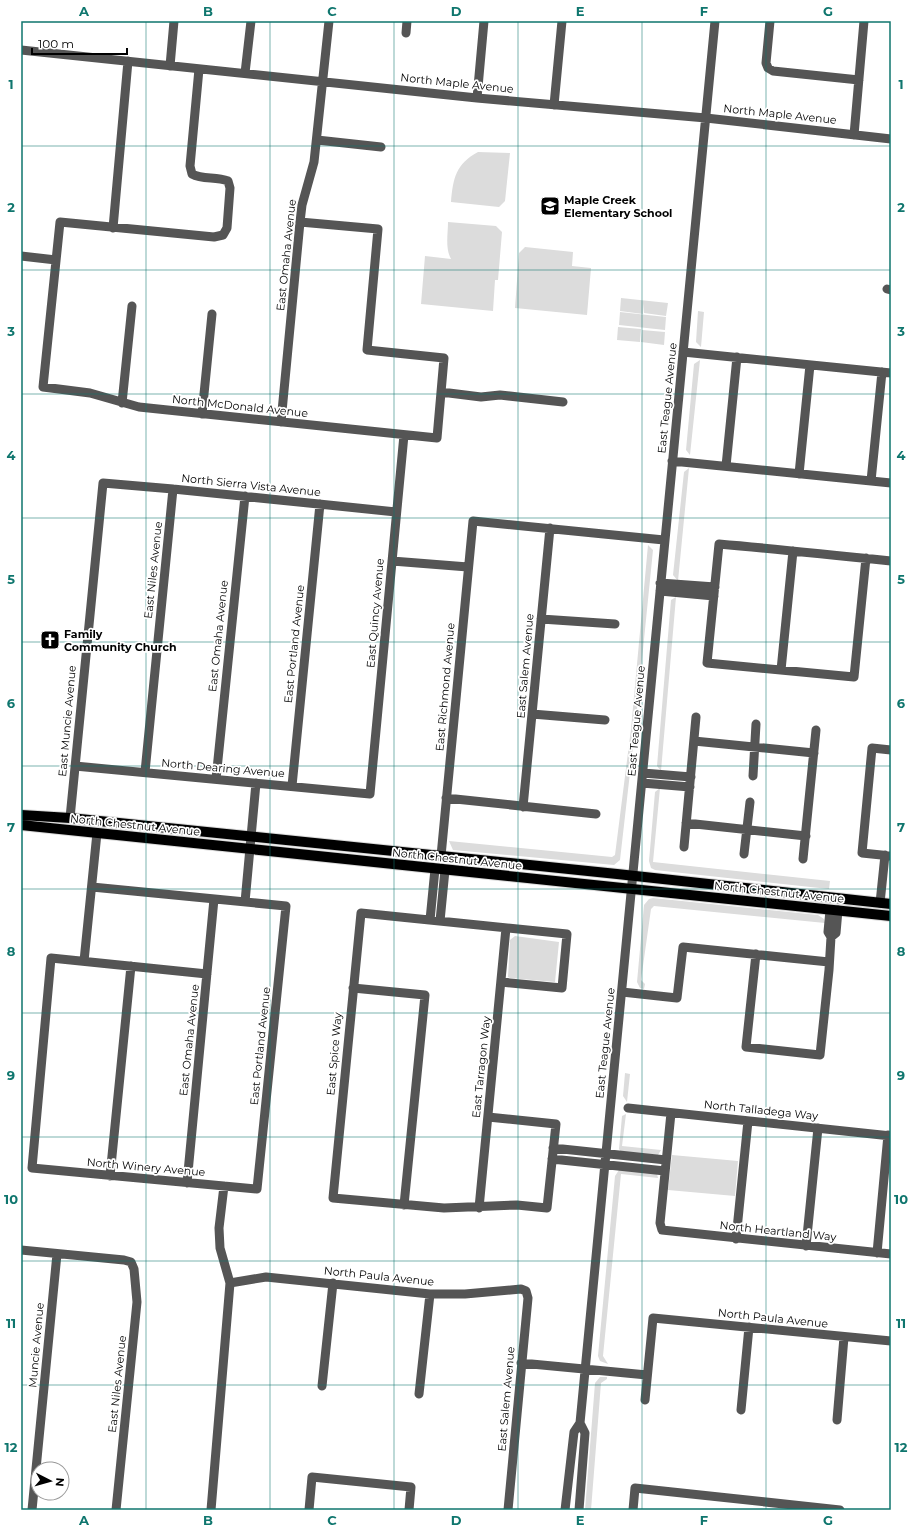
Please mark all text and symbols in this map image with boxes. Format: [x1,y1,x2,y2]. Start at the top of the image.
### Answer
text: A [78,3,90,19]
text: B [203,3,213,19]
text: C [327,3,337,19]
text: D [451,3,462,19]
text: E [576,3,585,19]
text: F [700,3,708,19]
text: G [823,3,833,19]
scale bar [32,30,127,56]
text: 100 m [38,36,74,51]
street label: North Maple Avenue [400,70,515,96]
text: 1 [8,76,14,92]
text: 1 [898,76,904,92]
street label: North Maple Avenue [723,101,838,127]
place label: Maple Creek Elementary School [564,193,672,220]
school or university icon: Maple Creek Elementary School [539,195,561,217]
street label: East Omaha Avenue [273,198,299,312]
text: 2 [7,199,15,215]
text: 2 [897,199,905,215]
text: 3 [6,323,15,339]
text: 3 [896,323,905,339]
street label: East Teague Avenue [654,342,680,454]
street label: North McDonald Avenue [171,392,309,420]
text: 4 [7,447,16,463]
text: 4 [897,447,906,463]
street label: North Sierra Vista Avenue [181,471,322,499]
street label: East Niles Avenue [141,520,165,619]
street label: East Quincy Avenue [363,557,387,668]
text: 5 [7,571,15,587]
text: 5 [897,571,905,587]
street label: East Omaha Avenue [205,579,231,693]
street label: East Portland Avenue [281,584,307,704]
street label: East Salem Avenue [513,613,537,719]
street label: East Richmond Avenue [432,622,458,752]
place label: Family Community Church [64,627,177,654]
church icon: Family Community Church [39,629,61,651]
street label: East Muncie Avenue [55,664,79,777]
street label: East Teague Avenue [624,665,648,777]
text: 6 [7,695,16,711]
text: 6 [897,695,906,711]
street label: North Dearing Avenue [161,756,286,780]
street label: North Chestnut Avenue [69,811,201,839]
text: 7 [7,819,15,835]
text: 7 [897,819,905,835]
street label: North Chestnut Avenue [391,845,523,873]
street label: North Chestnut Avenue [713,878,845,906]
text: 8 [7,943,16,959]
text: 8 [897,943,906,959]
street label: East Omaha Avenue [176,983,202,1097]
street label: East Portland Avenue [247,986,273,1106]
street label: East Teague Avenue [592,987,618,1099]
street label: East Spice Way [323,1012,345,1096]
street label: East Tarragon Way [469,1015,493,1119]
text: 9 [7,1067,15,1083]
text: 9 [897,1067,905,1083]
street label: North Talladega Way [703,1097,819,1123]
street label: North Winery Avenue [86,1155,206,1179]
text: 10 [4,1191,18,1207]
text: 10 [894,1191,908,1207]
street label: North Heartland Way [719,1218,837,1244]
street label: North Paula Avenue [323,1263,435,1289]
street label: Muncie Avenue [25,1301,47,1388]
street label: North Paula Avenue [717,1305,829,1331]
text: 11 [6,1315,16,1331]
text: 11 [896,1315,906,1331]
street label: East Niles Avenue [105,1334,129,1433]
street label: East Salem Avenue [494,1346,518,1452]
text: 12 [5,1439,18,1455]
text: 12 [895,1439,908,1455]
north arrow [30,1461,70,1501]
text: N [53,1477,67,1487]
text: A [78,1512,90,1528]
text: B [203,1512,213,1528]
text: C [327,1512,337,1528]
text: D [451,1512,462,1528]
text: E [576,1512,585,1528]
text: F [700,1512,708,1528]
text: G [823,1512,833,1528]

